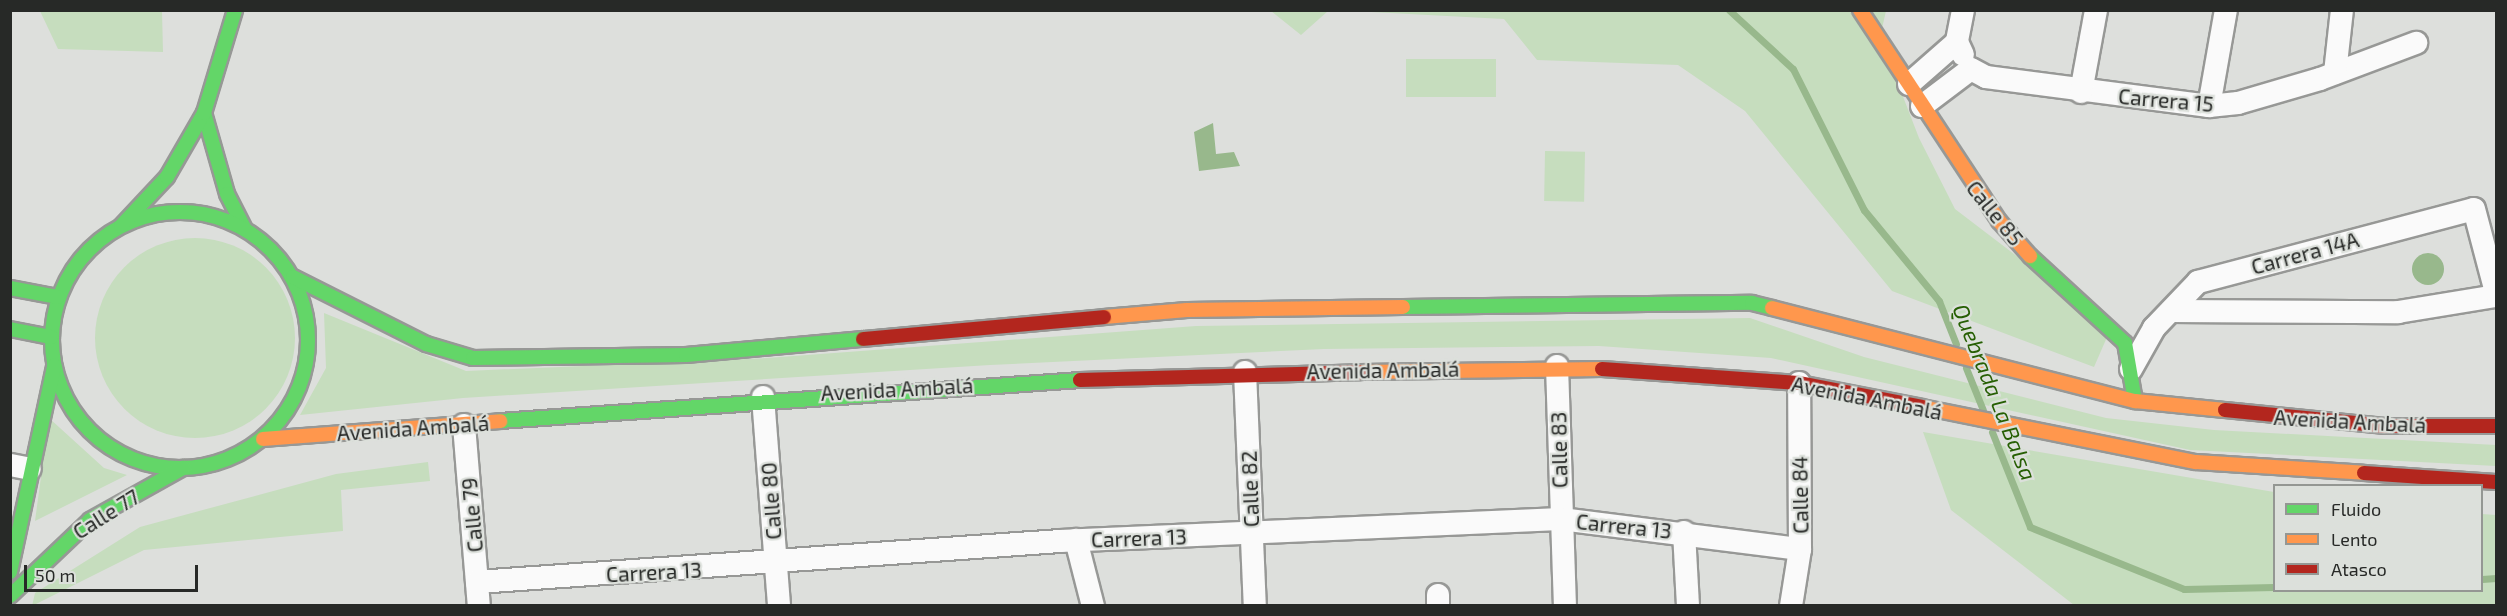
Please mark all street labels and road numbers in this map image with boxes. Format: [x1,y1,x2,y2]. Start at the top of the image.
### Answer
street label: Carrera 15 [2117,83,2215,117]
street label: Calle 85 [1961,176,2029,250]
street label: Carrera 14A [2248,227,2362,279]
street label: Avenida Ambalá [1306,356,1460,384]
street label: Avenida Ambalá [1789,371,1945,425]
street label: Avenida Ambalá [820,372,974,406]
street label: Avenida Ambalá [2273,404,2427,438]
street label: Avenida Ambalá [336,410,490,446]
street label: Calle 83 [1546,412,1572,488]
street label: Calle 82 [1236,450,1264,528]
street label: Calle 84 [1787,456,1813,534]
street label: Calle 80 [756,462,786,540]
street label: Calle 79 [456,477,488,553]
street label: Calle 77 [68,484,144,544]
street label: Carrera 13 [1575,508,1673,544]
street label: Carrera 13 [1091,524,1187,552]
street label: Carrera 13 [605,557,703,587]

